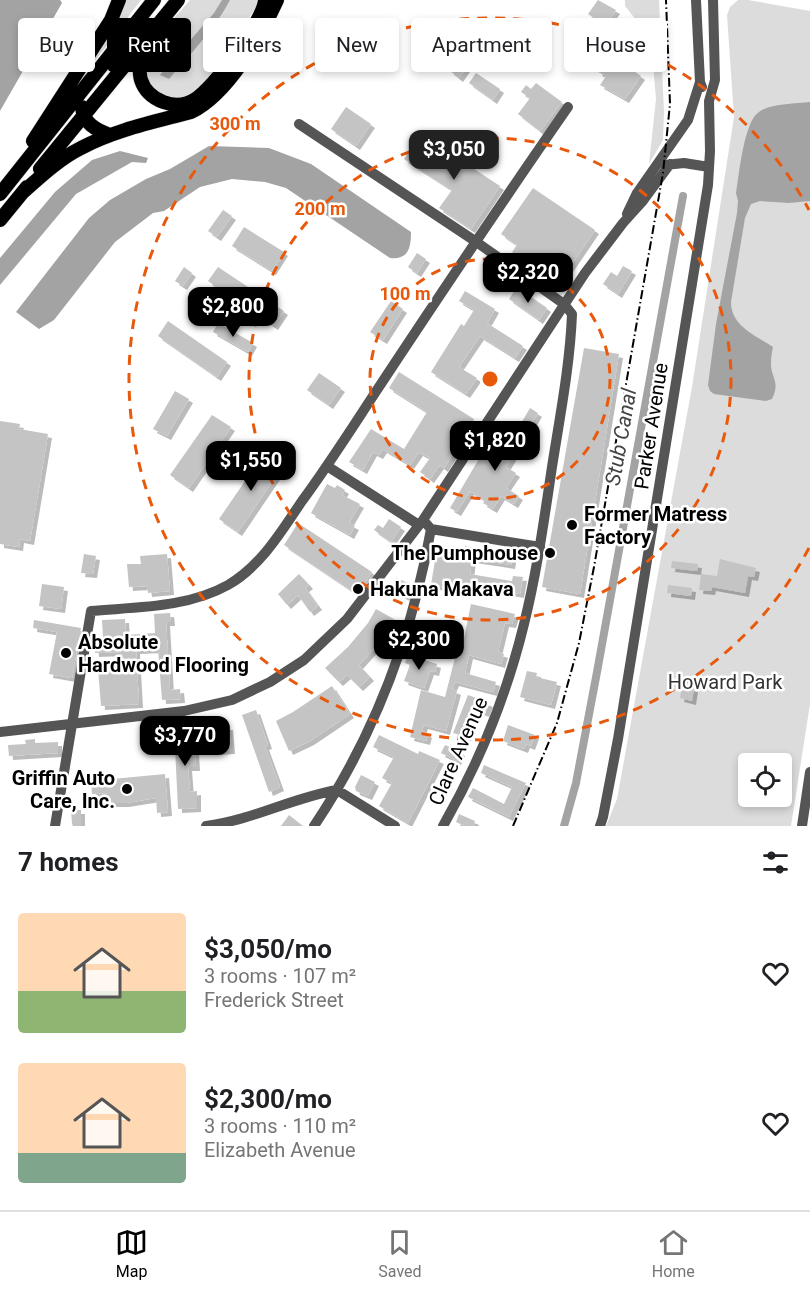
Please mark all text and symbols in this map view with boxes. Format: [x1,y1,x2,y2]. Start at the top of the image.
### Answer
chip: Buy [18,18,95,72]
chip: Rent [107,18,191,72]
chip: Filters [203,18,303,72]
chip: New [315,18,399,72]
chip: Apartment [411,18,552,72]
chip: House [564,18,667,72]
text: 300 m [209,113,261,134]
pin: $3,050 [405,130,503,181]
text: $3,050 [423,137,485,161]
text: 200 m [294,198,346,219]
pin: $2,320 [479,253,577,304]
text: $2,320 [497,260,559,284]
text: 100 m [379,283,431,304]
pin: $2,800 [184,287,282,338]
text: $2,800 [202,294,264,318]
street label: Parker Avenue [629,361,673,491]
centre of rings [480,369,500,389]
water label: Stub Canal [601,386,642,487]
pin: $1,820 [446,421,544,472]
text: $1,820 [464,428,526,452]
pin: $1,550 [202,441,300,492]
text: $1,550 [220,448,282,472]
place label: Former Matress Factory [584,502,727,549]
marker: Former Matress Factory [565,518,579,532]
place label: The Pumphouse [391,541,538,565]
marker: The Pumphouse [543,546,557,560]
place label: Hakuna Makava [370,577,514,601]
marker: Hakuna Makava [351,582,365,596]
pin: $2,300 [370,620,468,671]
text: $2,300 [388,627,450,651]
place label: Absolute Hardwood Flooring [78,630,249,677]
marker: Absolute Hardwood Flooring [59,646,73,660]
park label: Howard Park [668,670,783,694]
street label: Clare Avenue [423,693,493,809]
pin: $3,770 [136,716,234,767]
text: $3,770 [154,723,216,747]
map controls [738,753,792,807]
button: locate [738,753,792,807]
place label: Griffin Auto Care, Inc. [12,766,115,813]
marker: Griffin Auto Care, Inc. [120,782,134,796]
icon: filters [759,846,792,879]
text: 7 homes [18,847,119,877]
text: $3,050/mo [204,934,332,964]
icon: home [66,937,138,1009]
icon: heart [759,957,792,990]
text: 3 rooms · 107 m² [204,964,356,988]
text: Frederick Street [204,988,344,1012]
text: $2,300/mo [204,1084,332,1114]
icon: home [66,1087,138,1159]
icon: heart [759,1107,792,1140]
text: 3 rooms · 110 m² [204,1114,356,1138]
text: Elizabeth Avenue [204,1138,356,1162]
tab: Map [115,1226,148,1281]
tab: Saved [378,1226,422,1281]
tab: Home [652,1226,695,1281]

